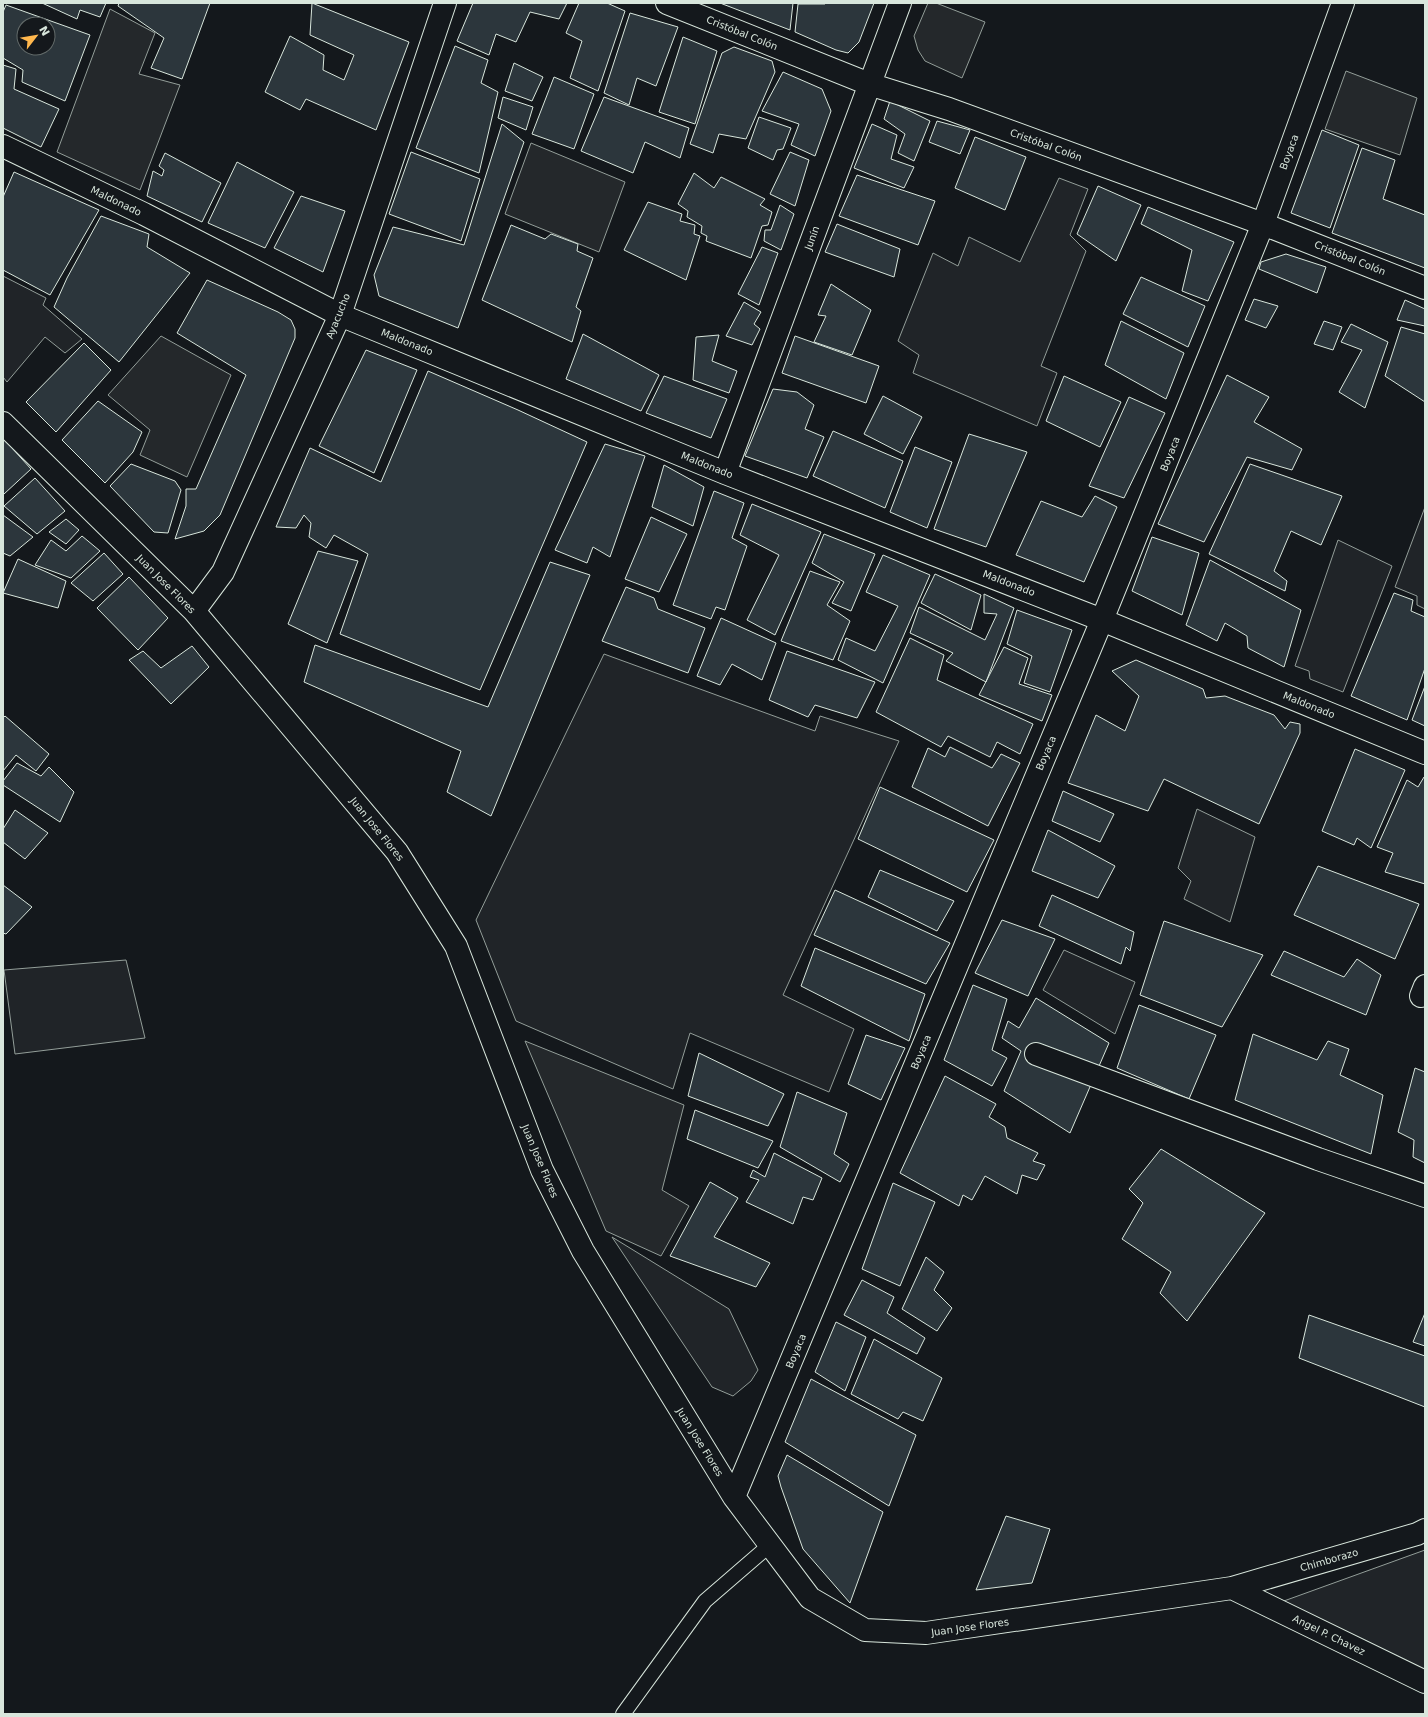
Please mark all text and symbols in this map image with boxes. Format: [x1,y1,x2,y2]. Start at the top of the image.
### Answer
street label: Cristóbal Colón [705,14,779,52]
north arrow [16,16,56,56]
text: N [36,24,52,38]
street label: Cristóbal Colón [1008,127,1084,163]
street label: Boyaca [1278,133,1300,171]
street label: Maldonado [89,184,143,218]
street label: Junín [802,224,821,252]
street label: Cristóbal Colón [1313,239,1387,277]
street label: Ayacucho [324,292,352,340]
street label: Maldonado [379,327,435,357]
street label: Boyaca [1158,435,1182,473]
street label: Maldonado [679,450,735,480]
street label: Juan Jose Flores [134,552,198,616]
street label: Maldonado [981,568,1037,598]
street label: Maldonado [1281,690,1337,720]
street label: Boyaca [1034,734,1058,772]
street label: Juan Jose Flores [347,794,406,863]
street label: Boyaca [909,1033,933,1071]
street label: Juan Jose Flores [519,1122,560,1199]
street label: Boyaca [784,1332,808,1370]
street label: Juan Jose Flores [674,1405,725,1478]
street label: Chimborazo [1299,1546,1359,1574]
street label: Angel P. Chavez [1291,1613,1367,1657]
street label: Juan Jose Flores [929,1616,1010,1638]

